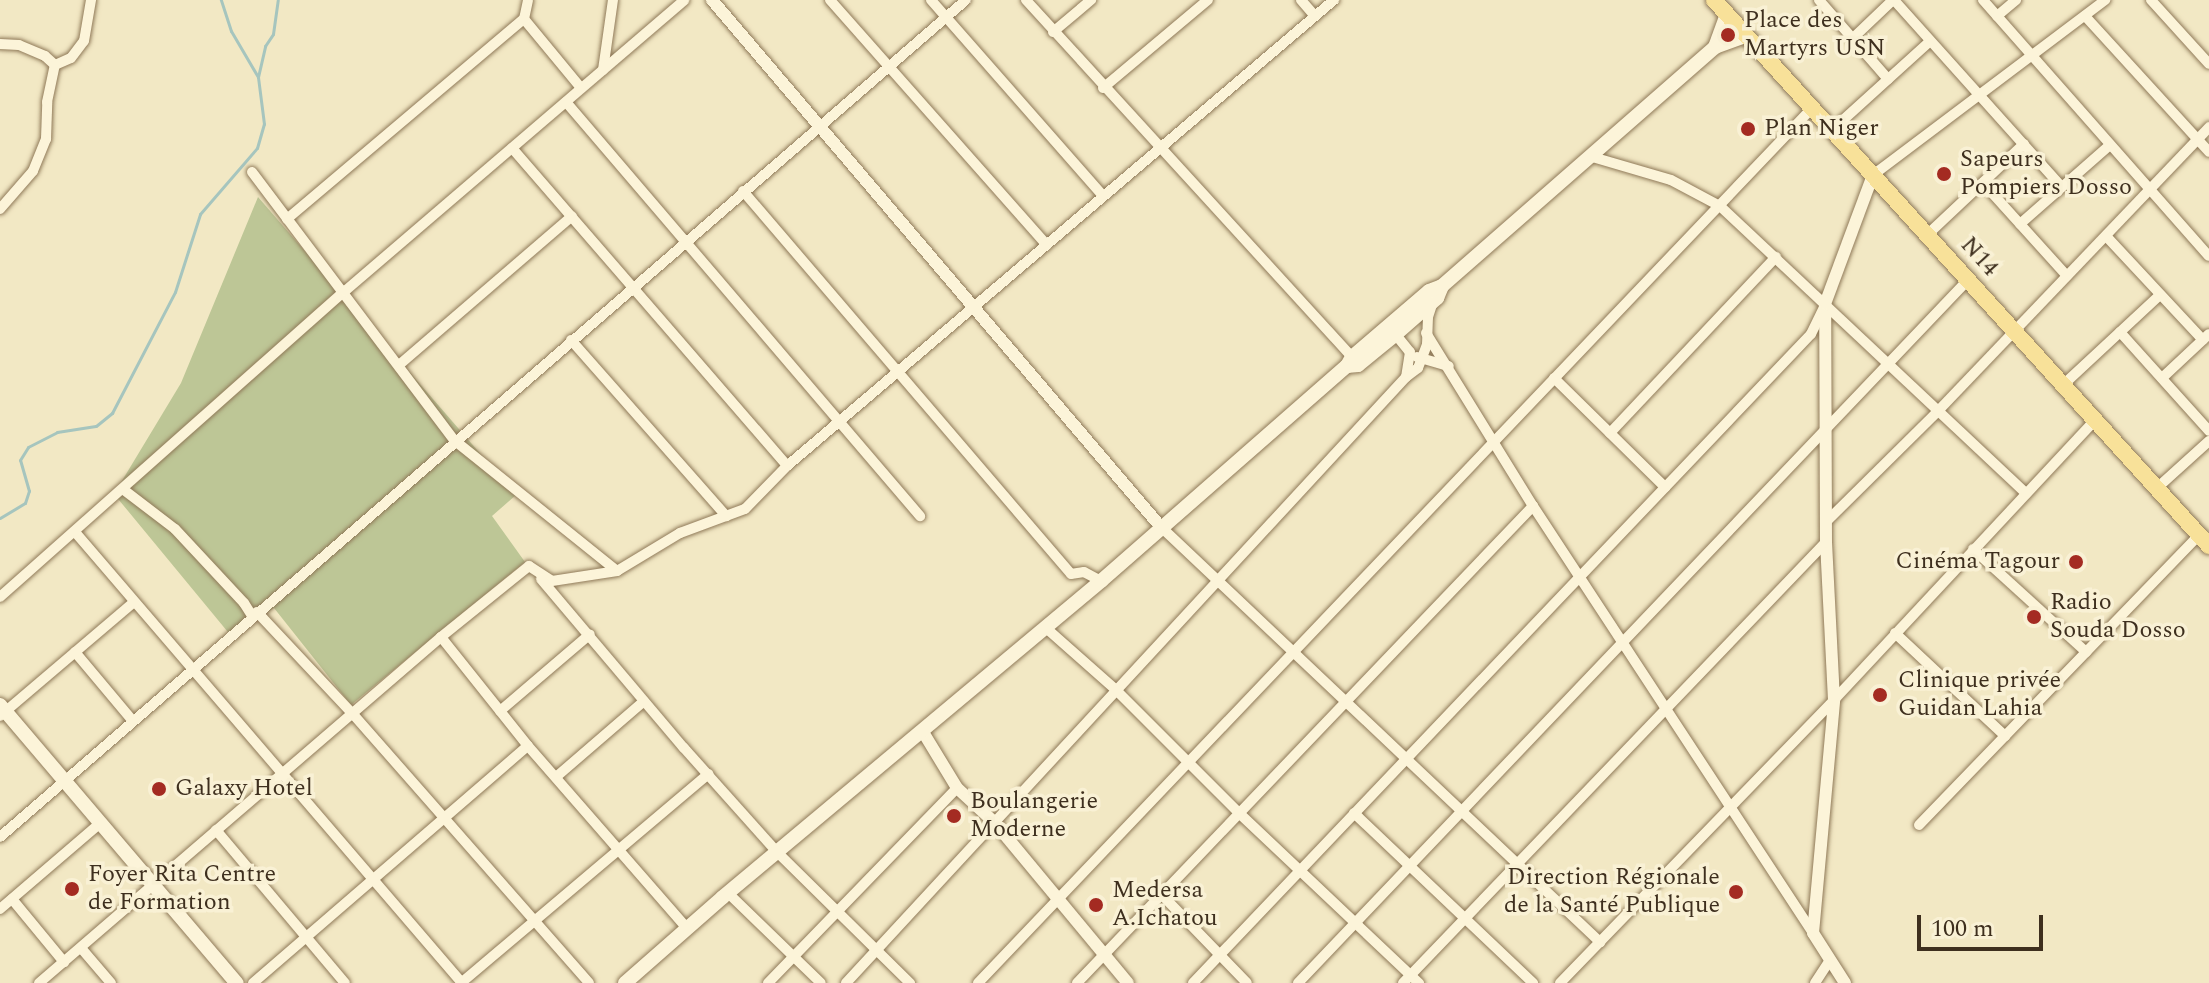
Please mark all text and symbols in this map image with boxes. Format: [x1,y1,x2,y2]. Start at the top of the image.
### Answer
place label: Place des Martyrs USN [1744,7,1886,63]
marker: Place des Martyrs USN [1719,26,1737,44]
place label: Plan Niger [1764,115,1879,143]
marker: Plan Niger [1739,120,1757,138]
place label: Sapeurs Pompiers Dosso [1960,146,2132,202]
marker: Sapeurs Pompiers Dosso [1935,165,1953,183]
street label: N14 [1954,231,2004,283]
place label: Cinéma Tagour [1896,548,2060,576]
marker: Cinéma Tagour [2067,553,2085,571]
place label: Radio Souda Dosso [2050,589,2186,645]
marker: Radio Souda Dosso [2025,608,2043,626]
place label: Clinique privée Guidan Lahia [1898,667,2061,723]
marker: Clinique privée Guidan Lahia [1869,684,1891,706]
place label: Galaxy Hotel [175,775,313,803]
marker: Galaxy Hotel [150,780,168,798]
place label: Boulangerie Moderne [970,788,1098,844]
marker: Boulangerie Moderne [945,807,963,825]
place label: Foyer Rita Centre de Formation [88,861,276,917]
place label: Direction Régionale de la Santé Publique [1504,864,1720,920]
place label: Medersa A.Ichatou [1112,877,1217,933]
marker: Foyer Rita Centre de Formation [63,880,81,898]
marker: Direction Régionale de la Santé Publique [1727,883,1745,901]
marker: Medersa A.Ichatou [1087,896,1105,914]
scale bar [1921,899,2047,949]
text: 100 m [1931,911,1994,947]

